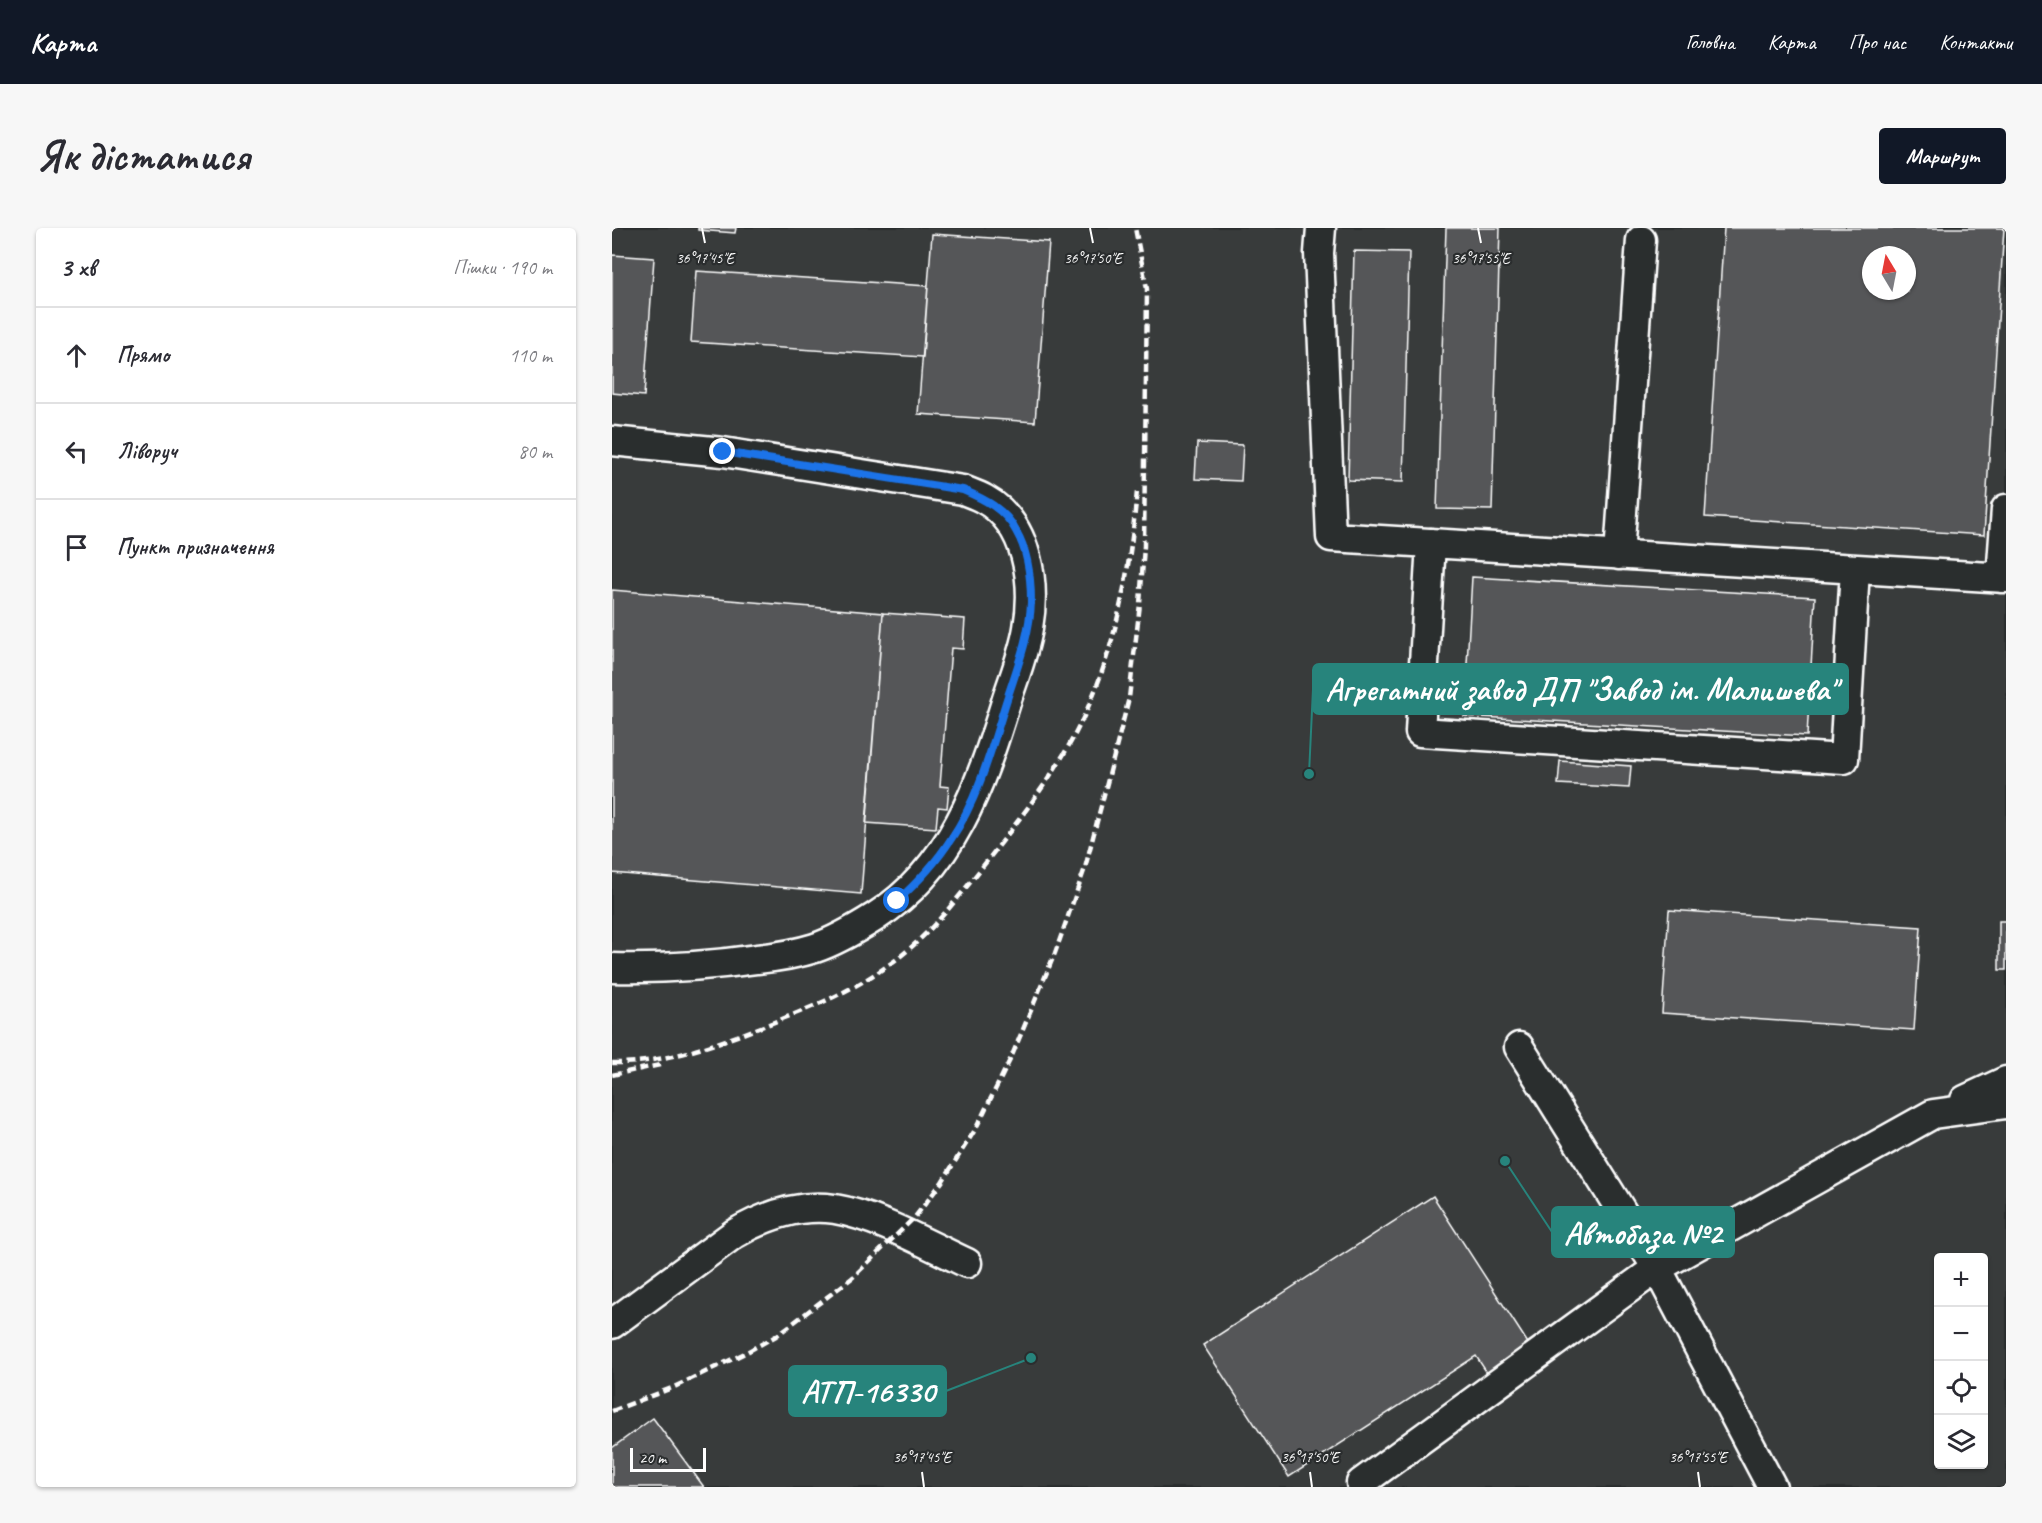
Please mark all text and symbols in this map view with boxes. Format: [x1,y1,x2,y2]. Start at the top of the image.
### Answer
text: Карта [30,25,97,60]
text: Головна [1686,29,1735,55]
text: Карта [1768,29,1816,55]
text: Про нас [1849,29,1906,55]
text: Контакти [1939,29,2012,55]
button: Маршрут [1879,128,2006,184]
text: Як дістатися [36,130,250,183]
north arrow [1862,246,1916,300]
text: 36°17'45"E [676,249,736,268]
text: 36°17'50"E [1064,249,1124,268]
text: 36°17'55"E [1452,249,1512,268]
text: 3 хв [60,251,95,284]
text: Пішки · 190 m [453,255,552,280]
icon: ahead [60,339,93,372]
text: Прямо [117,341,169,369]
text: 110 m [509,343,552,368]
icon: left [60,435,93,468]
text: Ліворуч [117,437,177,465]
route end [709,438,735,464]
text: 80 m [518,439,552,464]
icon: arrive [60,531,93,564]
text: Пункт призначення [117,533,274,561]
callout: Агрегатний завод ДП "Завод ім. Малишева" [1313,664,1848,714]
text: Агрегатний завод ДП "Завод ім. Малишева" [1326,669,1844,711]
route start [883,887,909,913]
callout: Автобаза №2 [1552,1207,1734,1257]
text: Автобаза №2 [1564,1213,1725,1255]
map controls [1934,1253,1988,1469]
button: + [1934,1253,1988,1307]
button: − [1934,1307,1988,1361]
button: locate [1934,1361,1988,1415]
callout: АТП-16330 [789,1366,946,1416]
text: АТП-16330 [801,1371,938,1412]
button: layers [1934,1415,1988,1469]
scale bar [630,1445,706,1472]
text: 20 m [639,1448,666,1468]
text: 36°17'45"E [893,1448,953,1467]
text: 36°17'50"E [1281,1448,1341,1467]
text: 36°17'55"E [1669,1448,1729,1467]

